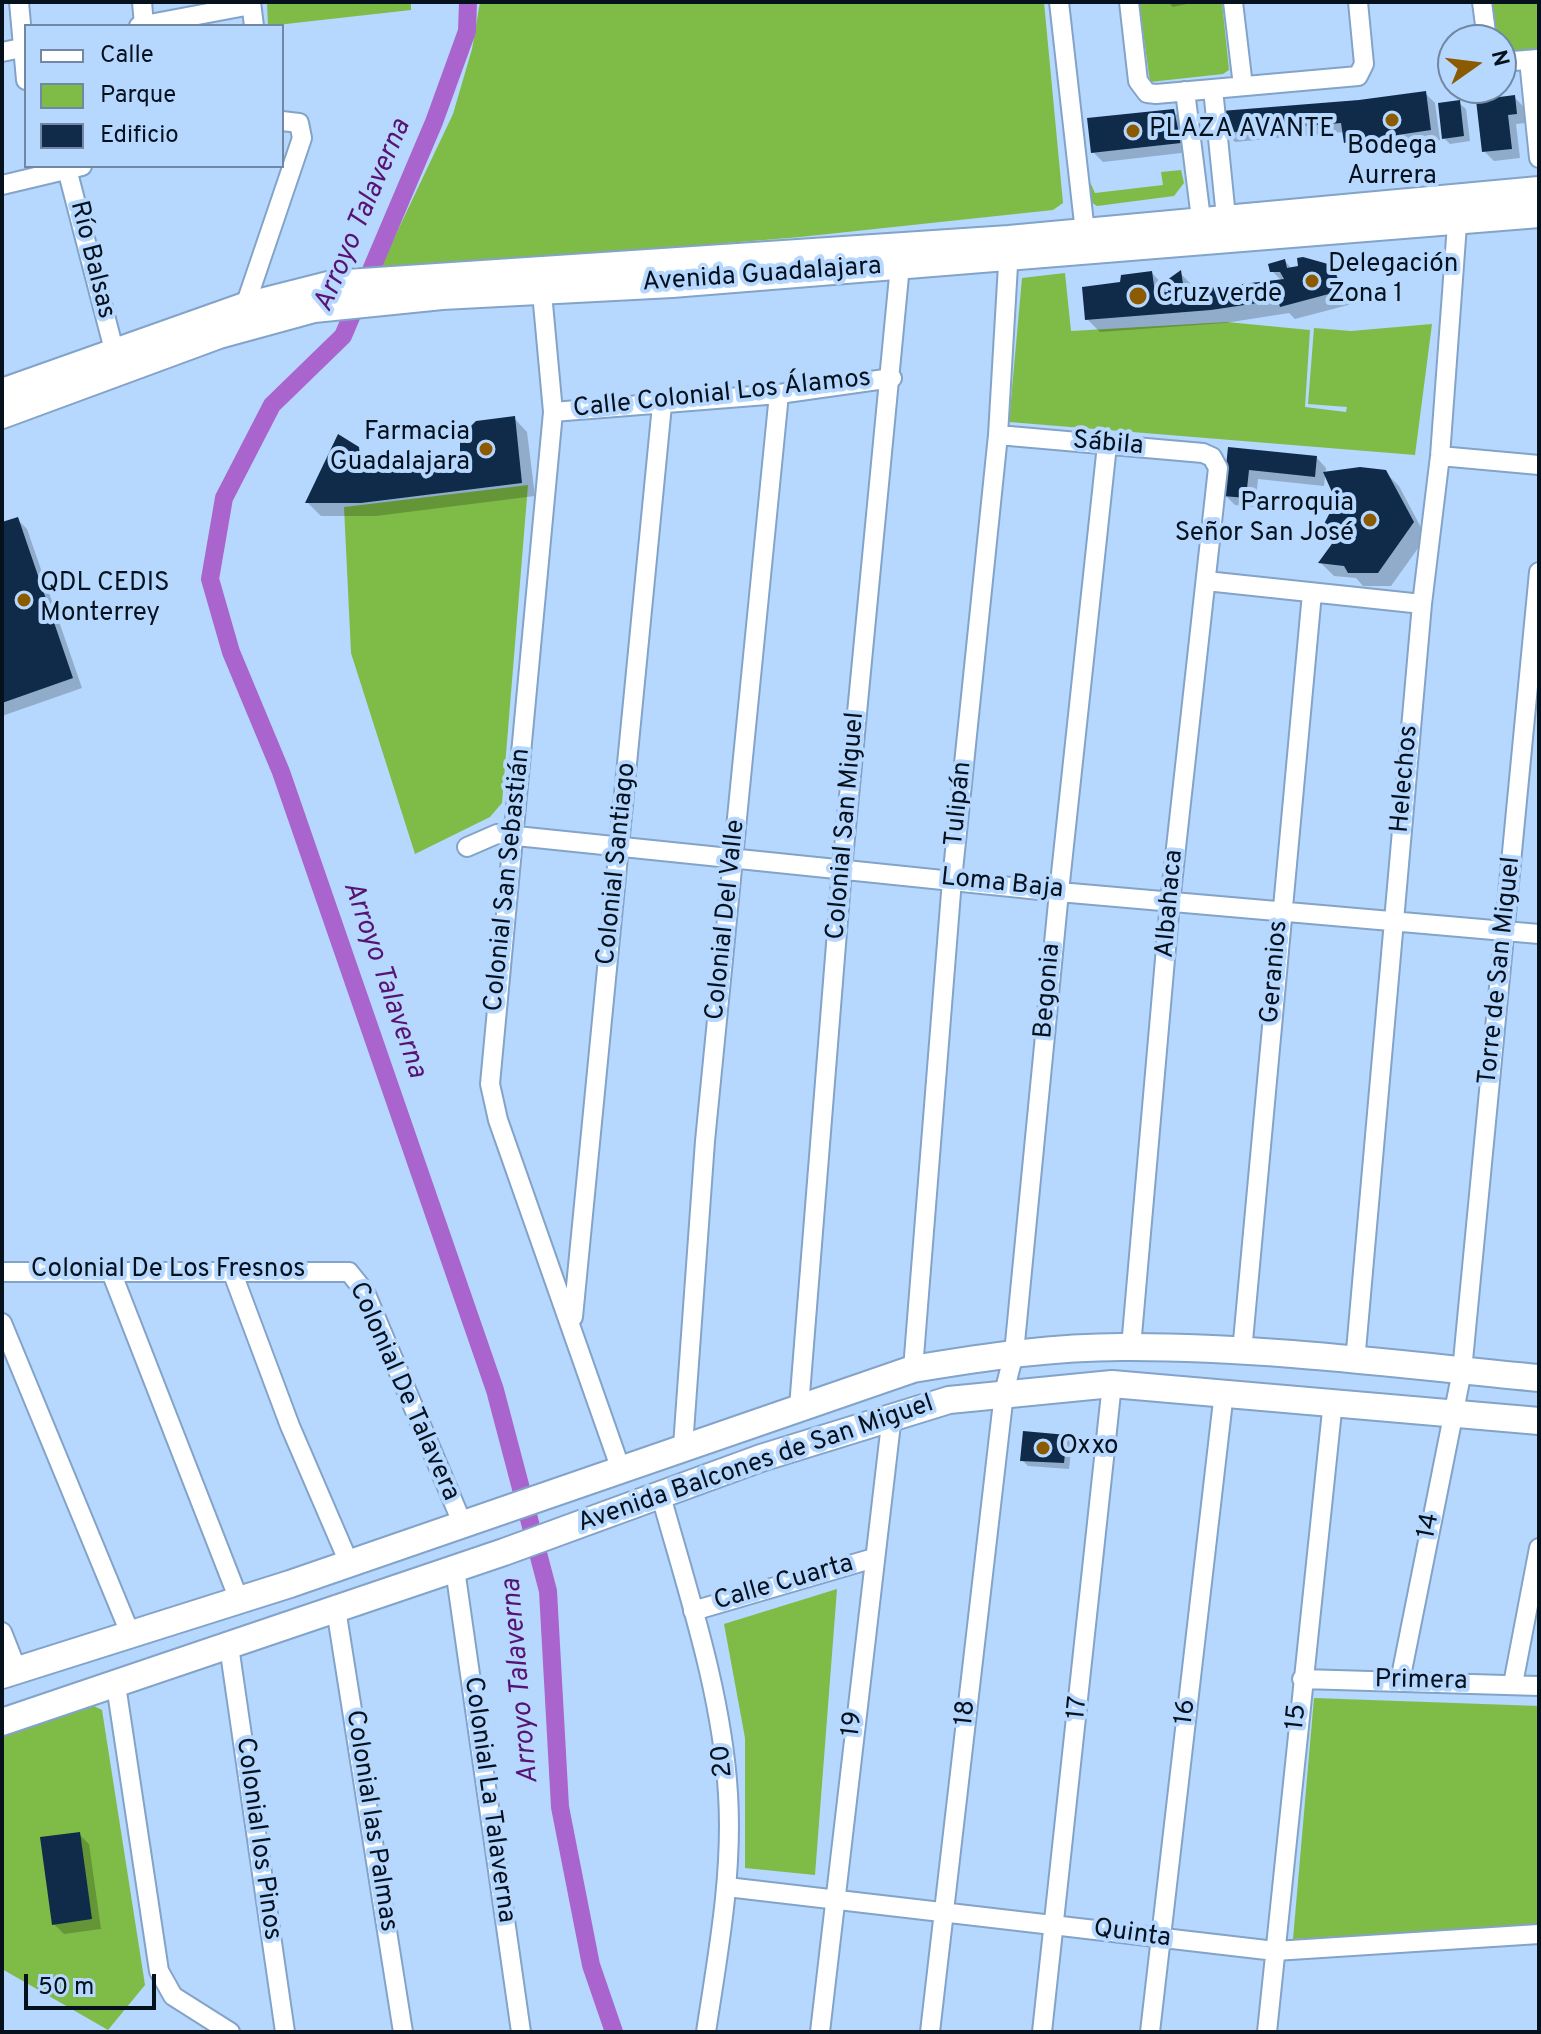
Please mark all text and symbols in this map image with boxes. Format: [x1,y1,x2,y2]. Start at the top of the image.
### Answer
legend [24,24,284,168]
north arrow [1437,24,1517,104]
text: Calle [100,41,154,71]
text: N [1484,48,1514,69]
text: Parque [100,81,176,111]
marker: Bodega Aurrera [1383,111,1401,129]
water label: Arroyo Talaverna [308,115,420,317]
place label: PLAZA AVANTE [1149,115,1335,147]
text: Edificio [100,121,179,151]
marker: PLAZA AVANTE [1124,122,1142,140]
place label: Bodega Aurrera [1347,132,1437,194]
street label: Río Balsas [61,198,121,322]
place label: Delegación Zona 1 [1328,250,1458,312]
street label: Avenida Guadalajara [641,252,883,300]
marker: Delegación Zona 1 [1303,272,1321,290]
place label: Cruz verde [1156,280,1282,312]
marker: Cruz verde [1127,285,1149,307]
street label: Calle Colonial Los Álamos [572,364,872,426]
place label: Farmacia Guadalajara [330,418,470,480]
street label: Sábila [1071,426,1145,464]
marker: Farmacia Guadalajara [477,440,495,458]
place label: Parroquia Señor San José [1175,489,1354,550]
marker: Parroquia Señor San José [1361,511,1379,529]
place label: QDL CEDIS Monterrey [40,569,170,630]
marker: QDL CEDIS Monterrey [15,591,33,609]
street label: Colonial San Miguel [822,711,872,941]
street label: Helechos [1386,724,1426,834]
street label: Colonial San Sebastián [480,747,538,1013]
street label: Tulipán [940,760,980,848]
street label: Colonial Santiago [592,761,644,967]
street label: Colonial Del Valle [701,818,753,1022]
street label: Albahaca [1151,849,1191,959]
street label: Torre de San Miguel [1474,855,1528,1087]
street label: Loma Baja [939,863,1065,907]
water label: Arroyo Talaverna [334,877,432,1083]
street label: Geranios [1256,919,1296,1025]
street label: Begonia [1029,942,1069,1040]
street label: Colonial De Los Fresnos [31,1255,305,1287]
street label: Colonial De Talavera [341,1278,465,1506]
street label: Avenida Balcones de San Miguel [574,1389,938,1541]
place label: Oxxo [1059,1432,1119,1464]
marker: Oxxo [1034,1439,1052,1457]
street label: 14 [1412,1511,1448,1541]
street label: Calle Cuarta [711,1549,857,1619]
water label: Arroyo Talaverna [496,1577,548,1785]
street label: Primera [1374,1666,1468,1698]
street label: Colonial La Talaverna [455,1675,521,1925]
street label: 17 [1062,1695,1096,1721]
street label: 16 [1170,1698,1204,1726]
street label: 18 [950,1699,984,1727]
street label: 15 [1281,1703,1315,1731]
street label: Colonial las Palmas [337,1708,403,1934]
street label: 19 [837,1710,871,1738]
street label: Colonial los Pinos [227,1736,287,1942]
street label: 20 [707,1743,741,1779]
street label: Quinta [1091,1914,1173,1956]
scale bar [28,1958,160,2008]
text: 50 m [38,1973,94,2003]

